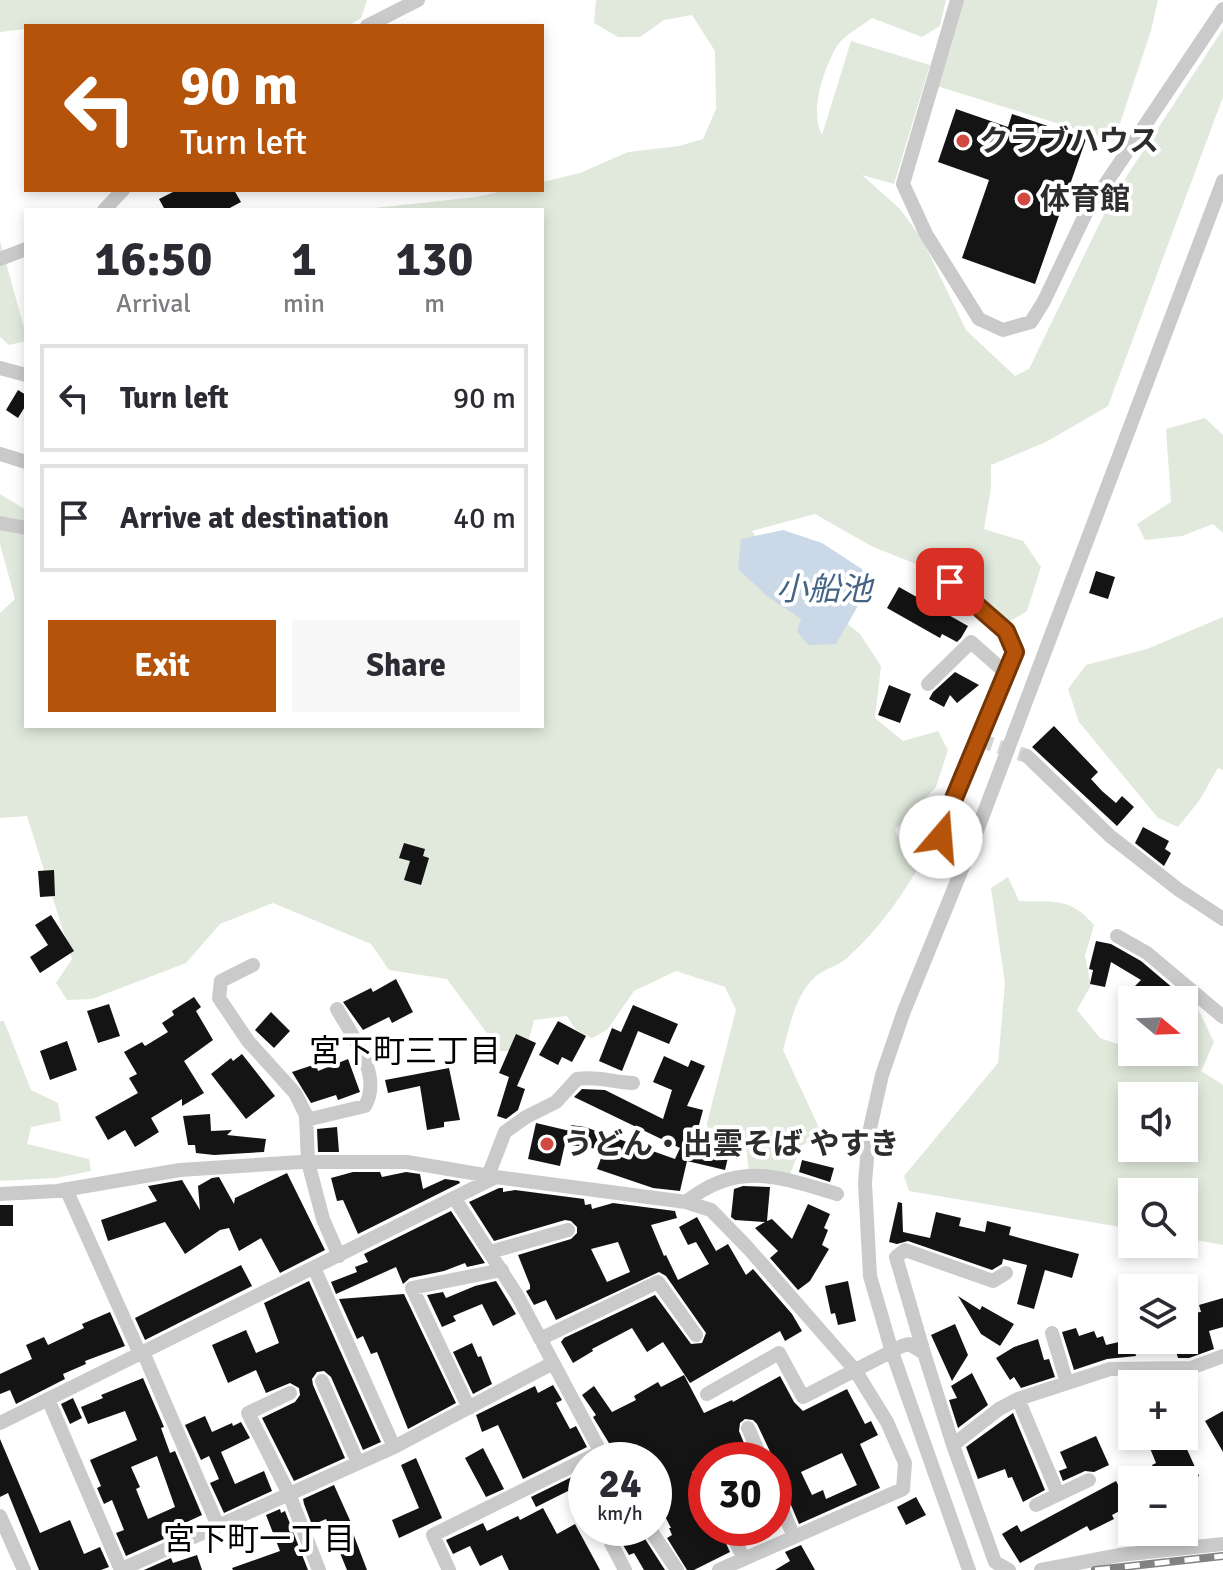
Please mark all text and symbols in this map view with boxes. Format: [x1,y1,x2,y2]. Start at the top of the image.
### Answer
text: 90 m [180,51,298,120]
icon: left [48,56,152,160]
text: Turn left [180,120,307,165]
place label: クラブハウス [979,123,1159,160]
marker: クラブハウス [954,132,972,150]
place label: 体育館 [1040,181,1130,218]
marker: 体育館 [1015,190,1033,208]
text: 16:50 [95,230,212,289]
text: 1 [291,230,317,289]
text: 130 [396,230,473,289]
text: Arrival [116,288,191,320]
text: min [283,288,325,320]
text: m [424,288,445,320]
icon: left [52,376,96,420]
text: Turn left [120,380,229,417]
text: 90 m [453,380,516,417]
icon: arrive [52,496,96,540]
text: Arrive at destination [120,500,389,537]
text: 40 m [453,500,516,537]
pin [916,548,984,616]
icon: arrive [928,560,972,604]
water label: 小船池 [776,570,875,609]
button: Exit [48,620,276,712]
button: Share [292,620,520,712]
position arrow [899,795,983,879]
north arrow [1118,986,1198,1066]
map controls [1118,986,1198,1546]
district label: 宮下町三丁目 [309,1032,501,1071]
button: sound [1118,1082,1198,1162]
place label: うどん・出雲そば やすき [563,1126,900,1163]
marker: うどん・出雲そば やすき [538,1135,556,1153]
button: search [1118,1178,1198,1258]
button: layers [1118,1274,1198,1354]
button: + [1118,1370,1198,1450]
speed limit sign: 30 [688,1442,792,1546]
text: 24 [598,1459,642,1509]
button: − [1118,1466,1198,1546]
text: km/h [597,1501,643,1526]
district label: 宮下町一丁目 [163,1520,355,1559]

